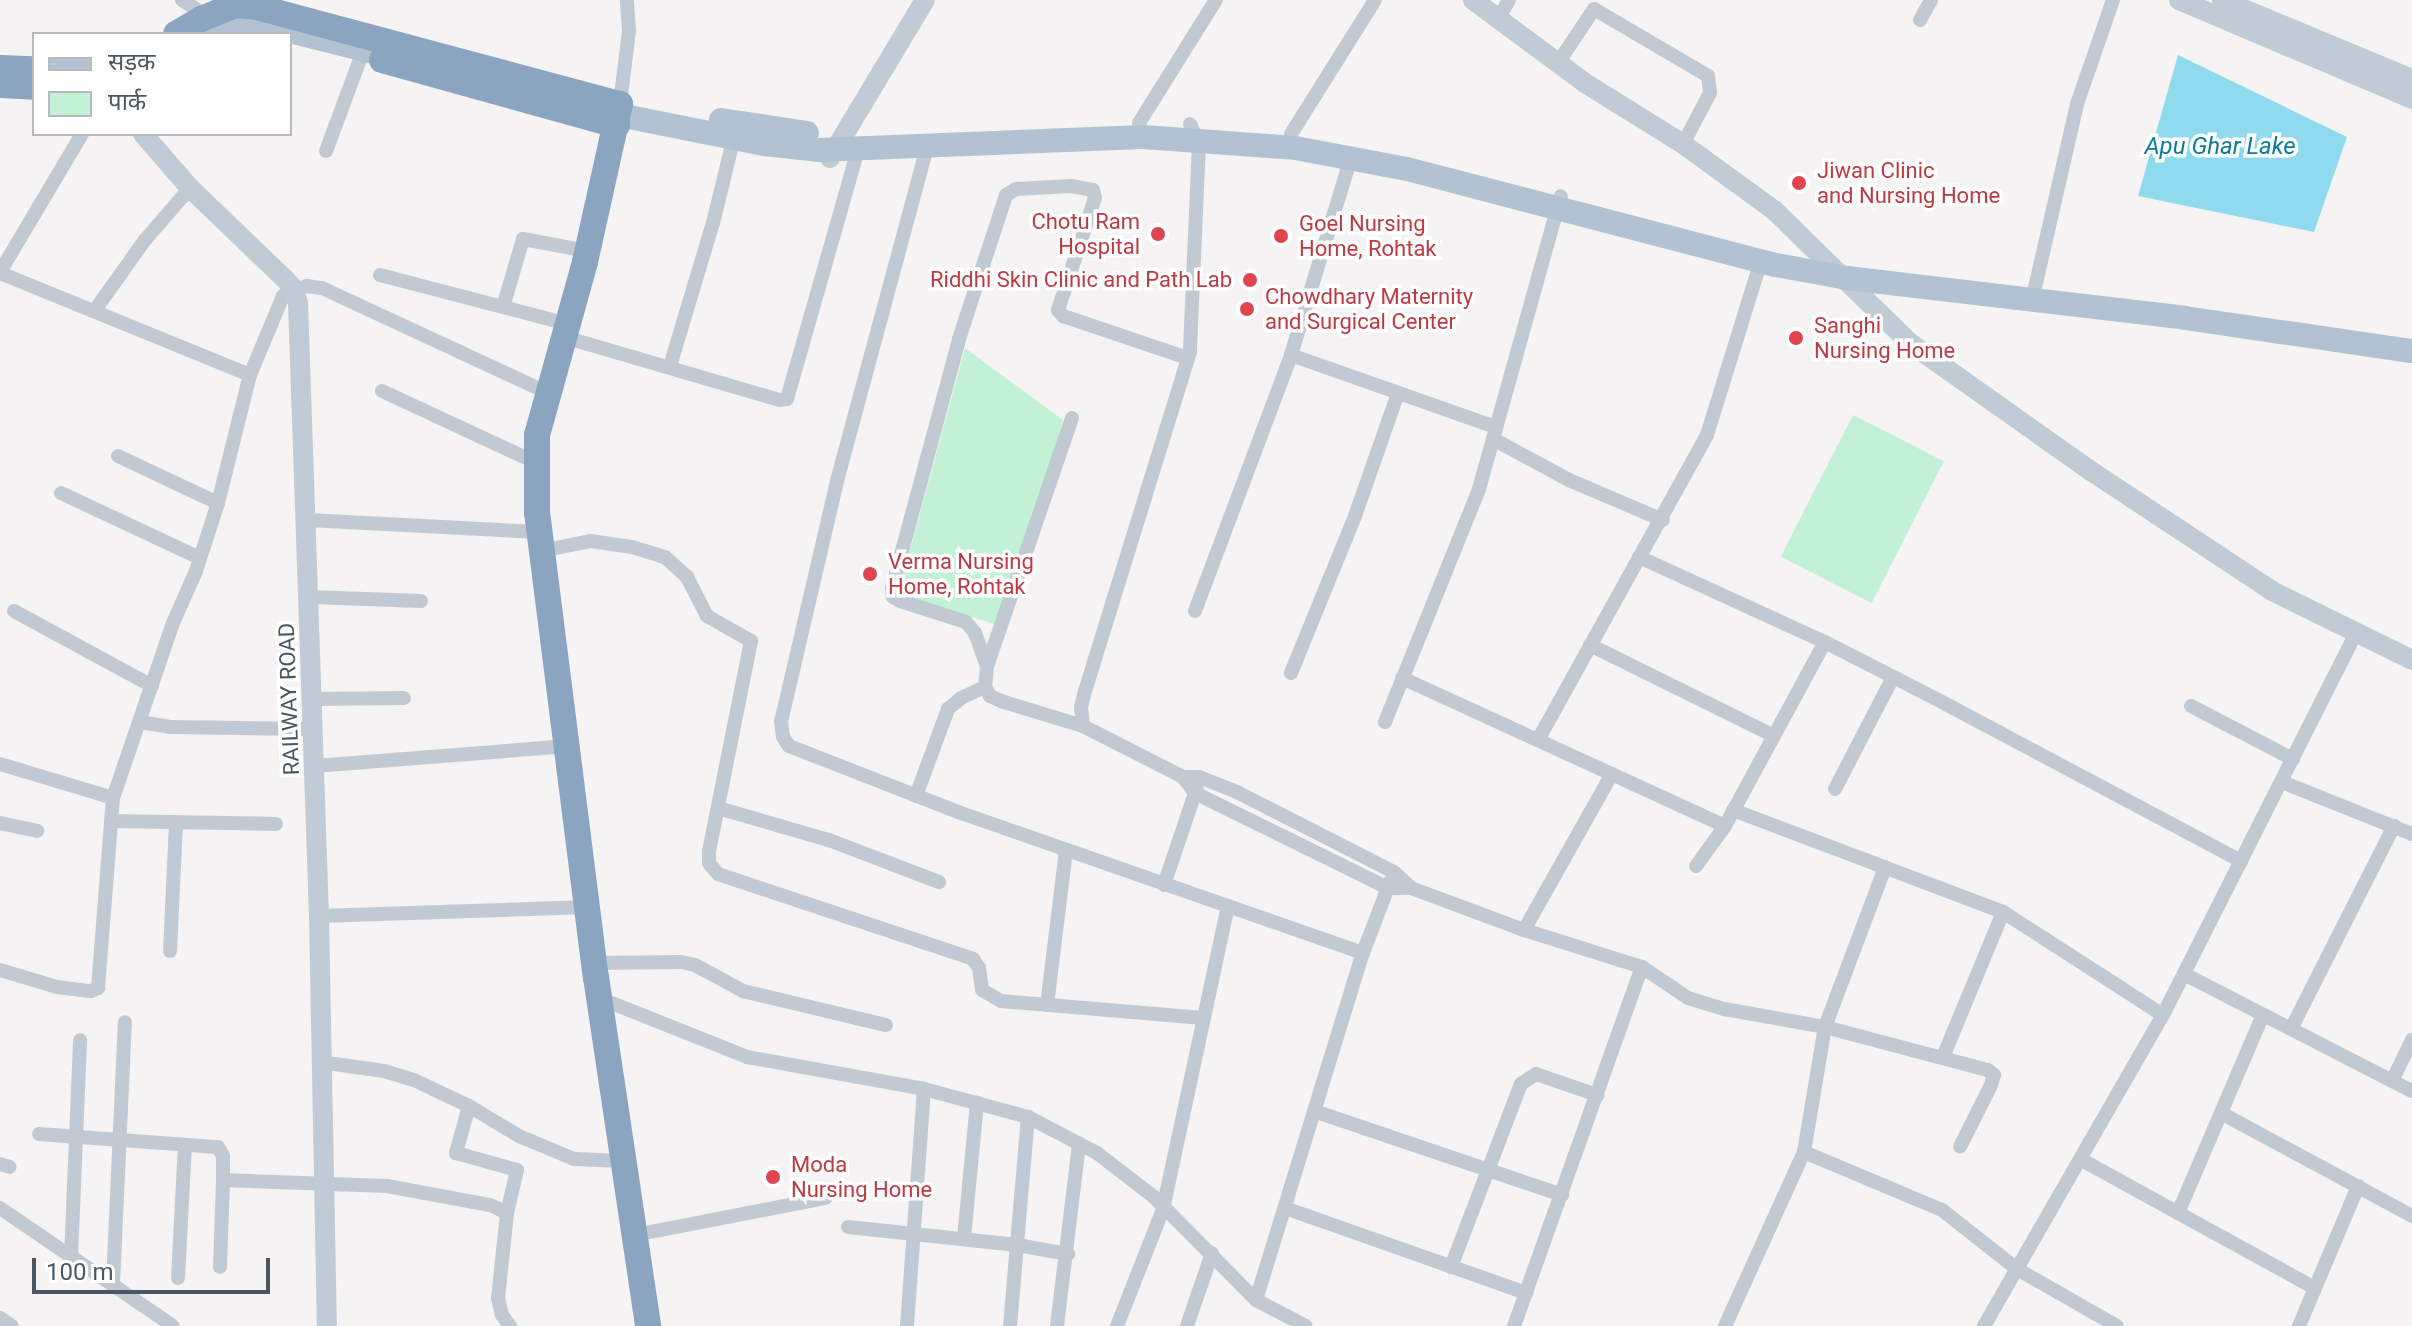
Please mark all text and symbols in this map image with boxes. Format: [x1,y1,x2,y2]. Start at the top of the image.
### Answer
legend [32,32,292,136]
text: सड़क [108,48,156,76]
text: पार्क [108,88,146,116]
water label: Apu Ghar Lake [2144,133,2296,161]
place label: Jiwan Clinic and Nursing Home [1817,157,2000,208]
marker: Jiwan Clinic and Nursing Home [1788,172,1810,194]
place label: Chotu Ram Hospital [1031,208,1140,260]
place label: Goel Nursing Home, Rohtak [1299,210,1437,262]
marker: Chotu Ram Hospital [1147,223,1169,245]
marker: Goel Nursing Home, Rohtak [1270,225,1292,247]
place label: Riddhi Skin Clinic and Path Lab [930,267,1232,293]
marker: Riddhi Skin Clinic and Path Lab [1239,269,1261,291]
place label: Chowdhary Maternity and Surgical Center [1265,283,1473,334]
marker: Chowdhary Maternity and Surgical Center [1236,298,1258,320]
place label: Sanghi Nursing Home [1814,312,1955,364]
marker: Sanghi Nursing Home [1785,327,1807,349]
place label: Verma Nursing Home, Rohtak [888,548,1034,600]
marker: Verma Nursing Home, Rohtak [859,563,881,585]
street label: RAILWAY ROAD [273,622,305,776]
place label: Moda Nursing Home [791,1151,932,1202]
marker: Moda Nursing Home [762,1166,784,1188]
scale bar [36,1242,274,1292]
text: 100 m [46,1258,113,1286]

